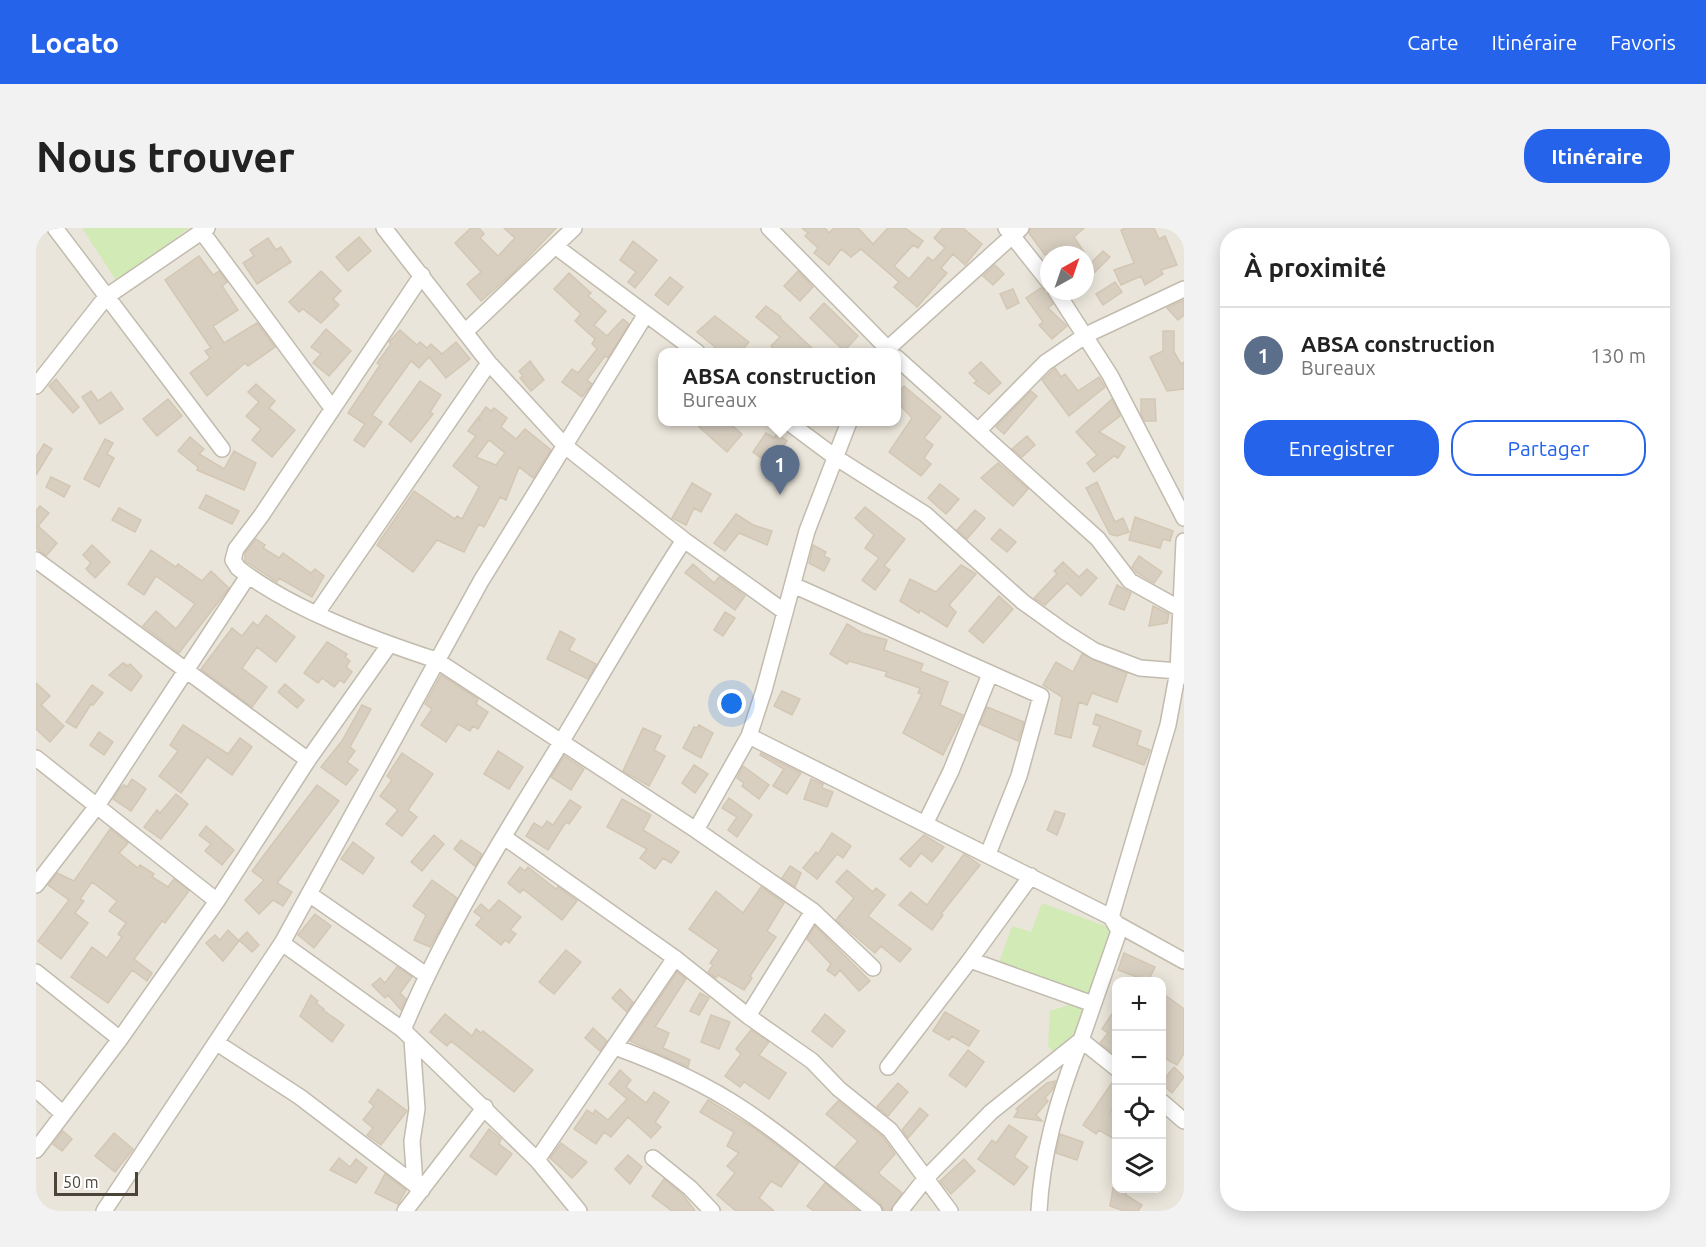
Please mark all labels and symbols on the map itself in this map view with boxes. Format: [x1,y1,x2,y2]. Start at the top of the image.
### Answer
north arrow [1040,246,1094,300]
pin: 1 [760,446,800,495]
your location [717,689,746,718]
scale bar [54,1169,138,1196]

